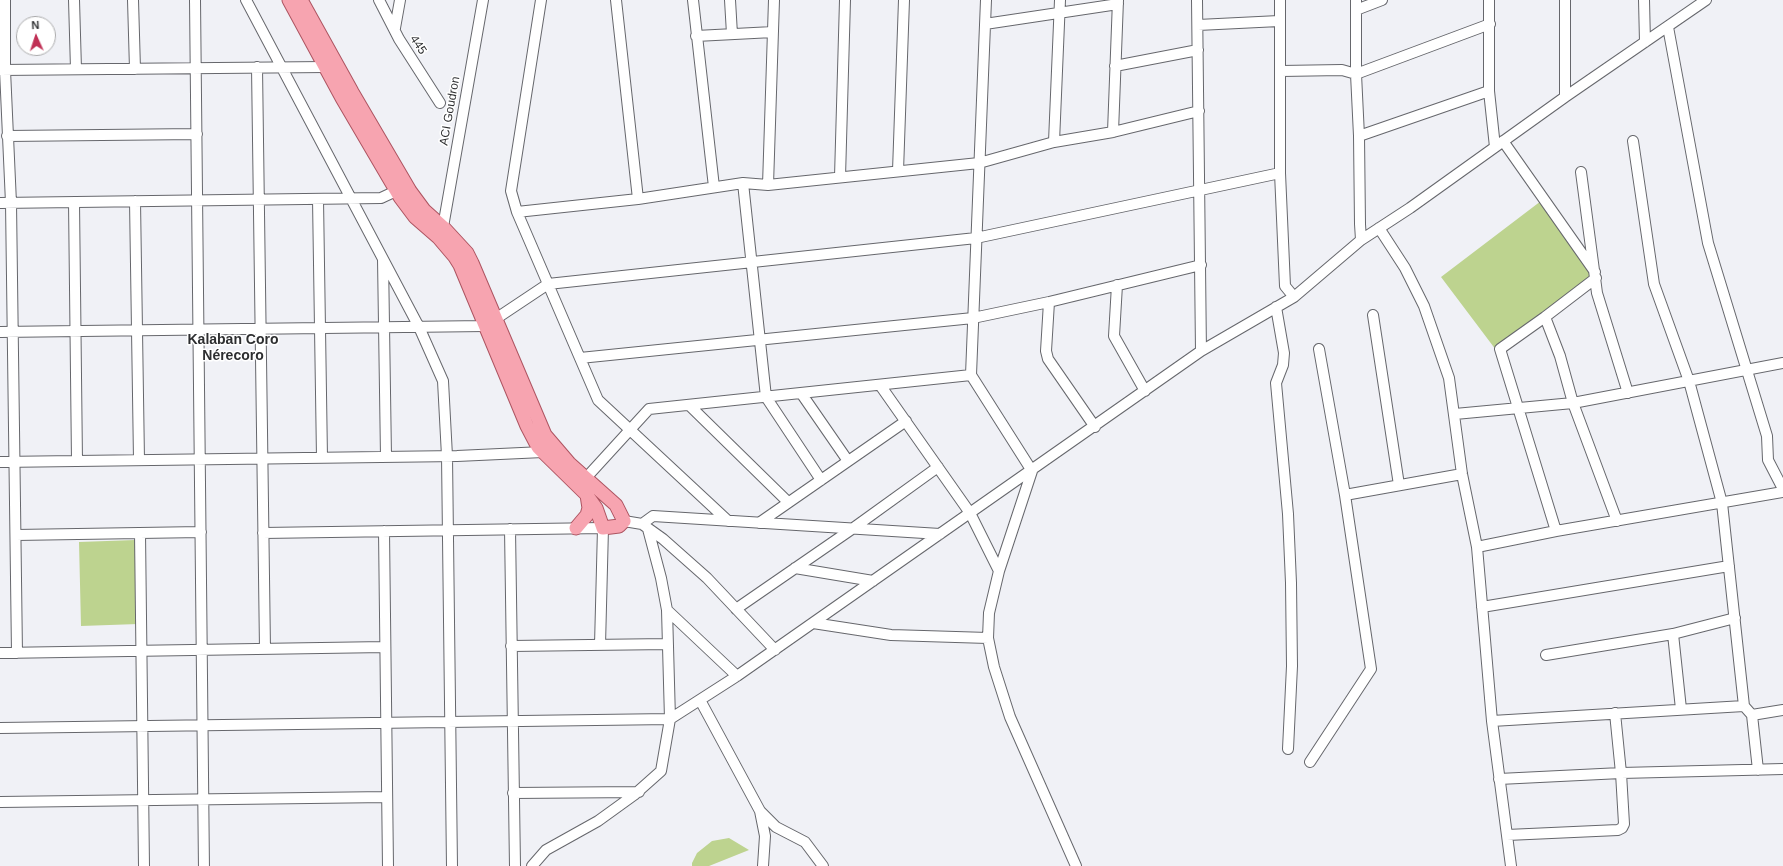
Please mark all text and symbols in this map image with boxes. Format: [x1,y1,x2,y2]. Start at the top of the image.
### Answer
north arrow [16,16,56,56]
text: N [31,19,40,31]
street label: 445 [407,33,429,57]
street label: ACI Goudron [437,75,463,147]
district label: Kalaban Coro Nérecoro [187,332,279,364]

